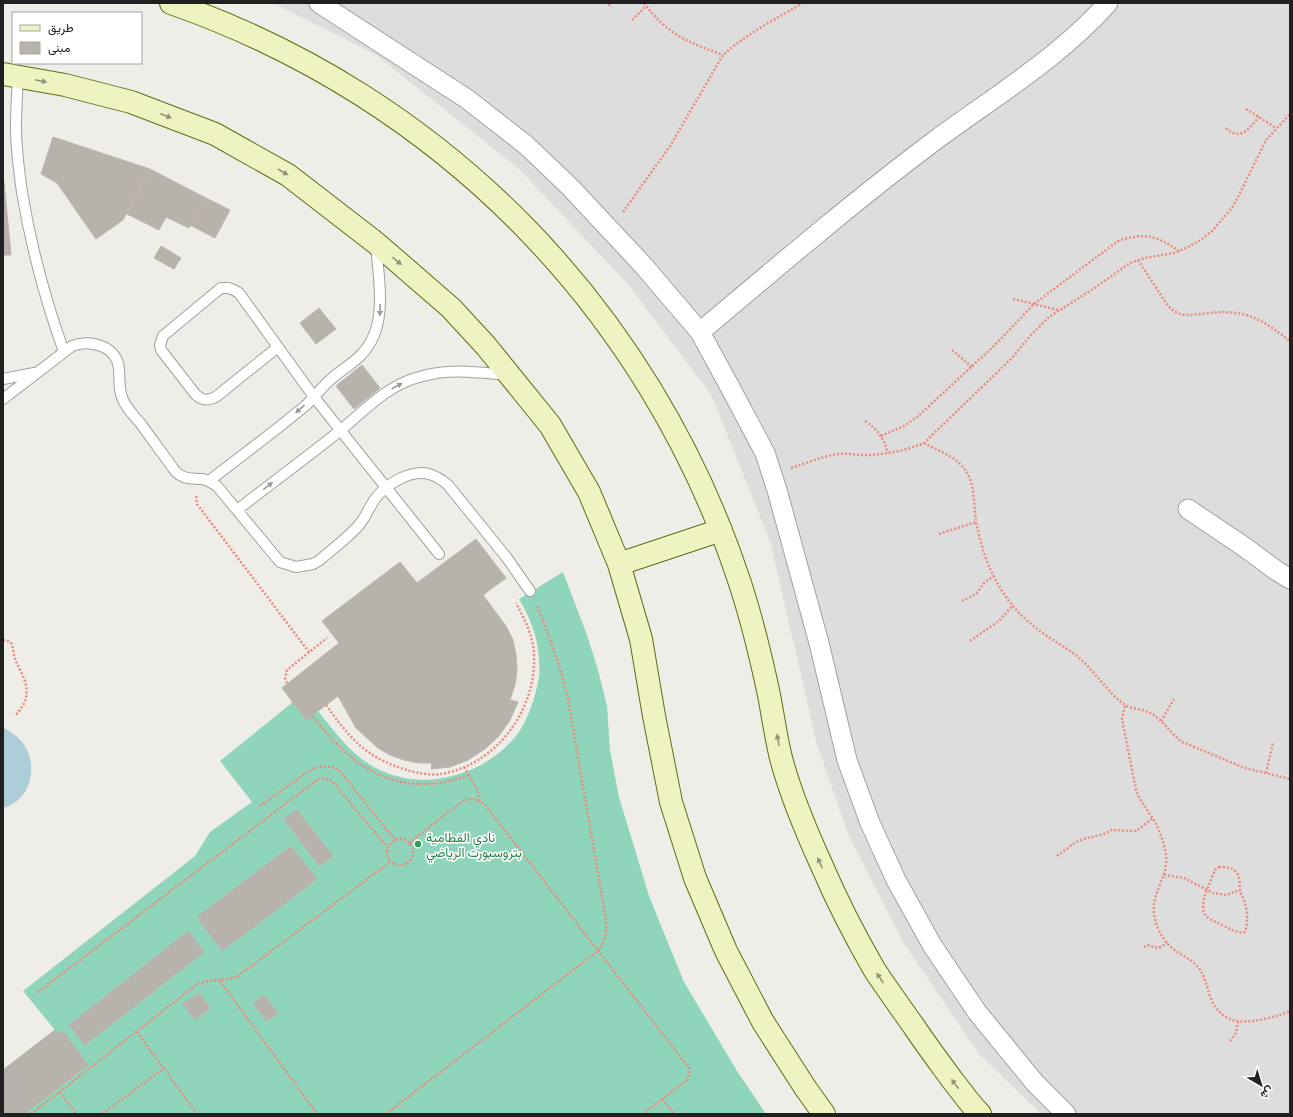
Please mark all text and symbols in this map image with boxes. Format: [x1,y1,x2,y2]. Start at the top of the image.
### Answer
legend [12,12,142,64]
text: طريق [48,20,74,36]
text: مبنى [48,40,70,56]
one-way arrow [35,78,47,84]
one-way arrow [161,113,173,119]
one-way arrow [277,169,289,175]
one-way arrow [391,256,402,265]
one-way arrow [376,304,383,316]
one-way arrow [391,383,403,390]
one-way arrow [295,405,306,414]
one-way arrow [262,482,273,490]
one-way arrow [774,734,780,746]
place label: نادي القطامية بتروسبورت الرياضي [426,829,522,863]
marker: نادي القطامية بتروسبورت الرياضي [413,839,423,849]
one-way arrow [817,857,823,868]
one-way arrow [876,973,884,983]
north arrow [1241,1065,1281,1105]
one-way arrow [952,1079,960,1089]
text: ش [1258,1083,1277,1102]

